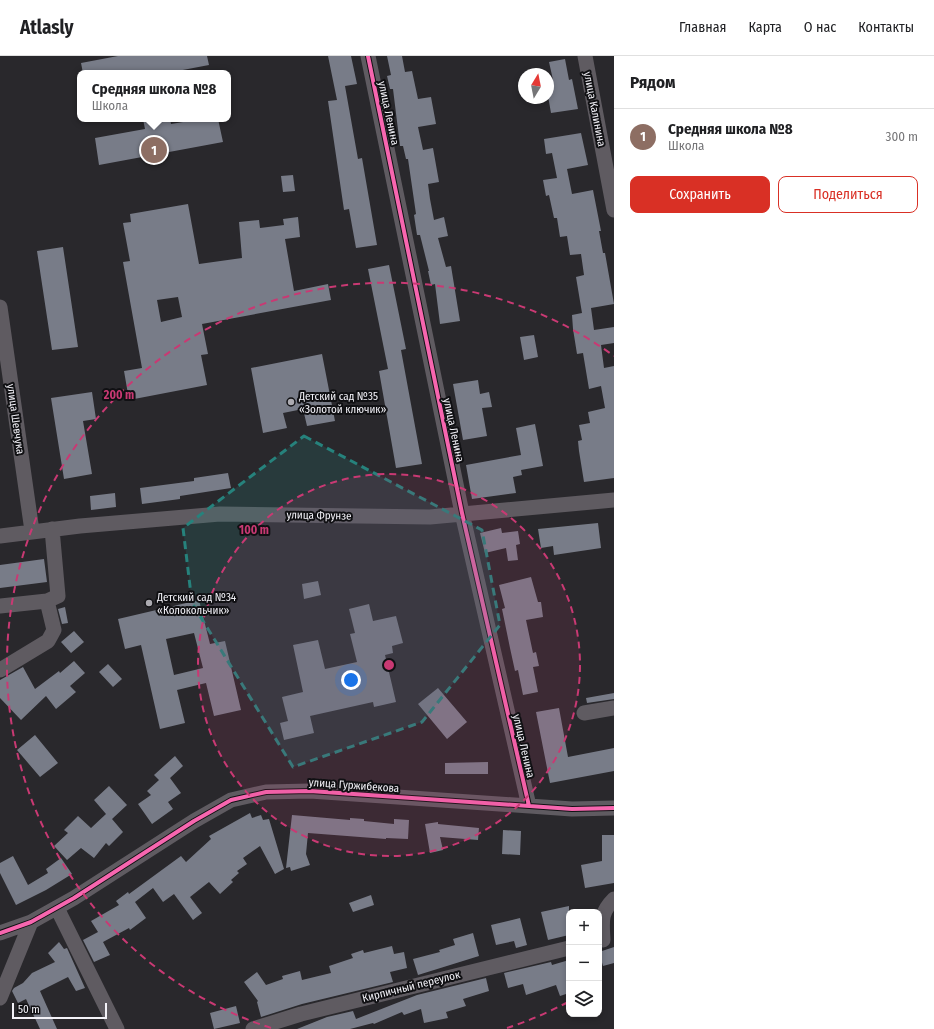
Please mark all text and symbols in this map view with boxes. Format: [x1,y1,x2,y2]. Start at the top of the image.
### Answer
text: Atlasly [20,16,74,39]
text: Главная [679,19,726,36]
text: Карта [748,19,782,36]
text: О нас [804,19,836,36]
text: Контакты [858,19,914,36]
north arrow [518,68,554,104]
popup [77,70,231,122]
street label: улица Калинина [581,71,608,148]
text: Рядом [630,72,675,93]
text: Средняя школа №8 [92,80,216,98]
street label: улица Ленина [375,80,402,146]
text: Школа [92,98,128,113]
text: Средняя школа №8 [668,120,793,138]
text: 1 [640,129,646,144]
text: 300 m [886,129,918,144]
pin: 1 [141,135,167,165]
text: Школа [668,138,704,153]
button: Сохранить [630,176,770,213]
button: Поделиться [778,176,918,213]
street label: улица Шевчука [4,383,27,455]
text: 200 m [103,388,134,402]
place label: Детский сад №35 «Золотой ключик» [298,390,386,416]
marker: Детский сад №35 «Золотой ключик» [286,397,296,407]
street label: улица Ленина [440,397,467,463]
street label: улица Фрунзе [286,508,352,523]
text: 100 m [239,523,269,537]
place label: Детский сад №34 «Колокольчик» [156,591,237,617]
marker: Детский сад №34 «Колокольчик» [144,598,154,608]
centre of rings [382,658,396,672]
your location [341,670,361,690]
street label: улица Ленина [510,713,537,779]
street label: улица Гуржибекова [308,776,400,795]
map controls [566,909,602,1017]
button: + [566,909,602,945]
button: − [566,945,602,981]
street label: Кирпичный переулок [361,968,462,1005]
button: layers [566,981,602,1017]
scale bar [12,1001,107,1020]
text: 50 m [18,1003,40,1016]

